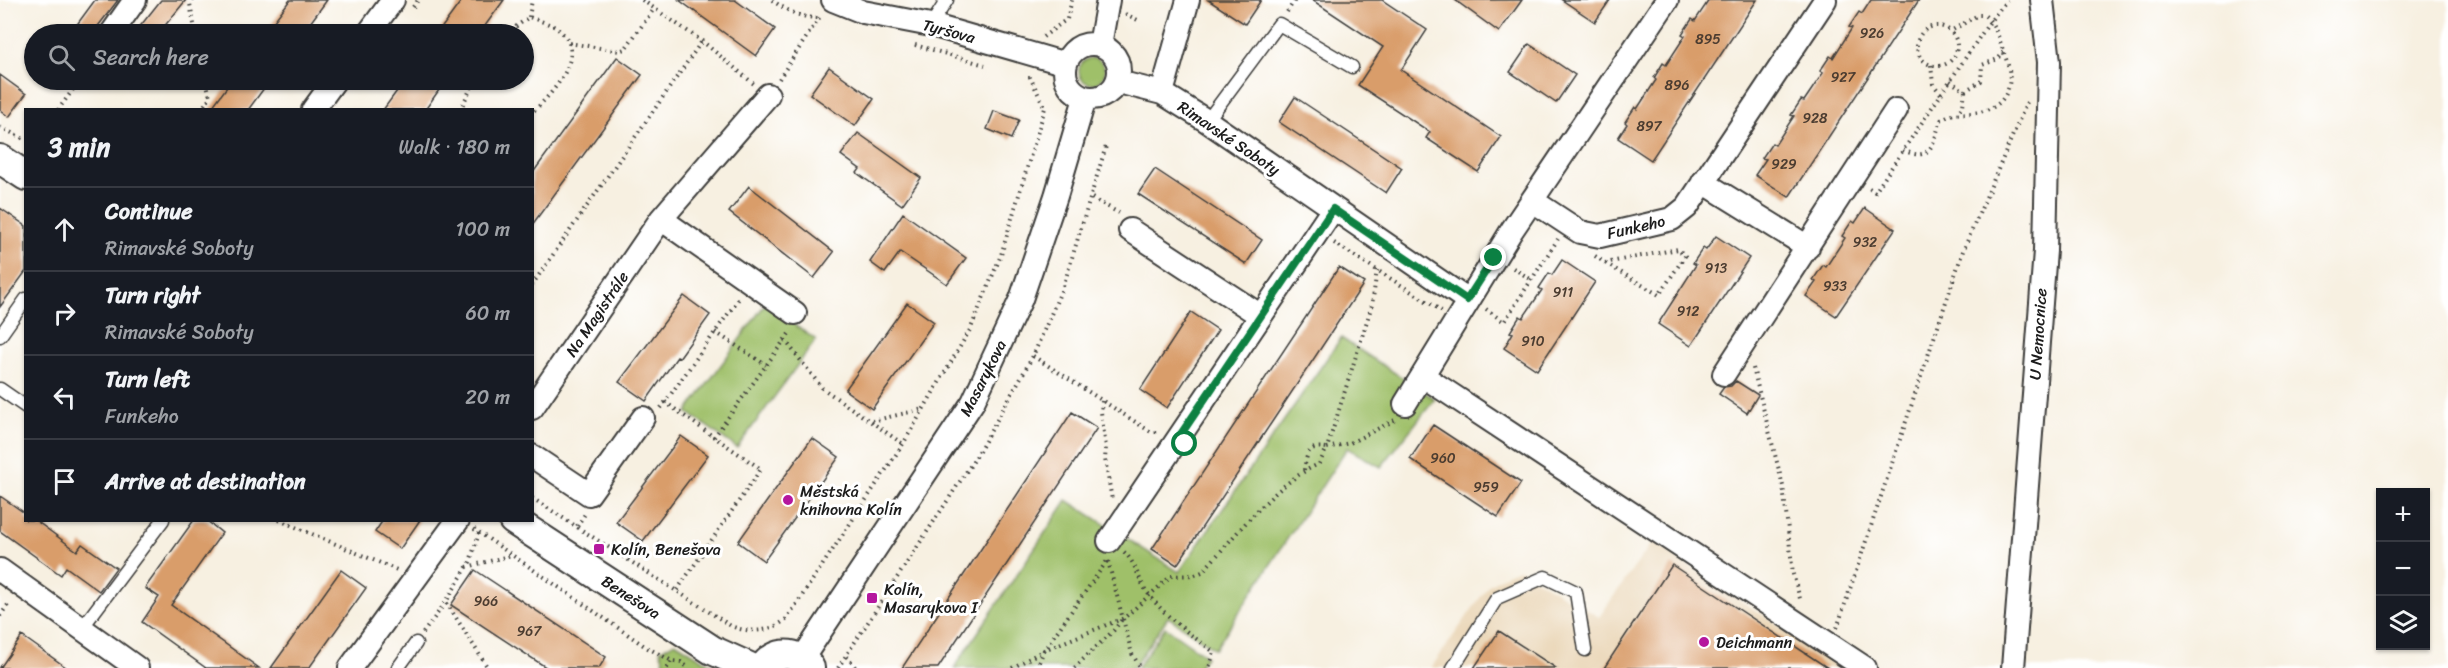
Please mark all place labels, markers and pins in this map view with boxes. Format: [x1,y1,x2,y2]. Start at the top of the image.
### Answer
place label: Městská knihovna Kolín [800,477,902,524]
marker: Městská knihovna Kolín [781,493,795,507]
place label: Kolín, Benešova [611,535,721,564]
marker: Kolín, Benešova [592,542,606,556]
place label: Kolín, Masarykova I [884,575,979,622]
marker: Kolín, Masarykova I [865,591,879,605]
place label: Deichmann [1716,628,1793,657]
marker: Deichmann [1697,635,1711,649]

